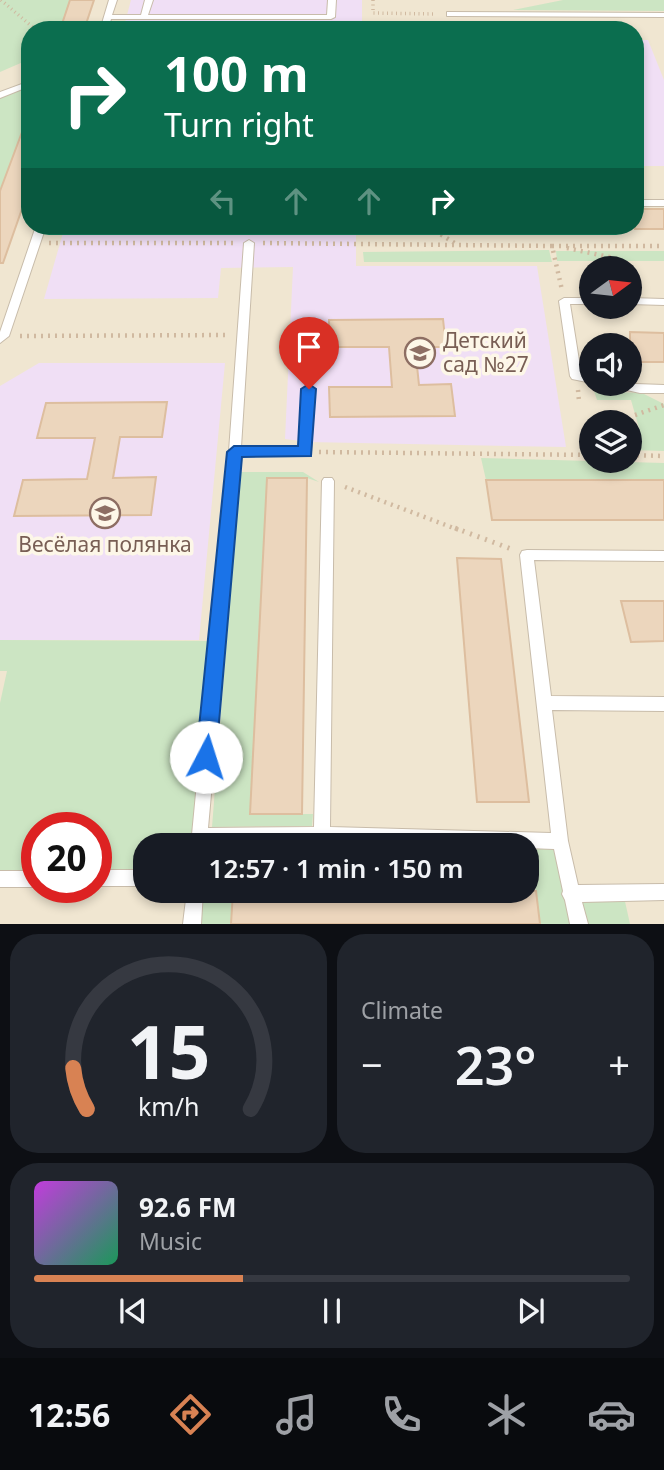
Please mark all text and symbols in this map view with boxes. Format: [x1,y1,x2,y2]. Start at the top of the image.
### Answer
text: 100 m [164,40,309,106]
icon: right [49,49,140,140]
text: Turn right [164,103,314,146]
icon: left [204,182,242,220]
icon: ahead [277,182,315,220]
icon: ahead [350,182,388,220]
icon: right [423,182,461,220]
north arrow [579,256,642,318]
map controls [579,256,642,473]
pin [279,317,339,389]
place label: Детский сад №27 [443,326,529,378]
icon: arrive [290,328,328,366]
button: sound [579,333,642,396]
school or university icon: Детский сад №27 [403,336,437,370]
button: layers [579,410,642,473]
school or university icon: Весёлая полянка [88,496,122,530]
place label: Весёлая полянка [18,530,192,558]
position arrow [169,720,243,794]
speed limit sign: 20 [21,812,112,903]
text: 12:57 · 1 min · 150 m [209,850,463,886]
text: Climate [361,994,443,1026]
text: 15 [127,1002,210,1101]
text: 23° [455,1029,536,1100]
text: − [361,1038,383,1090]
text: + [608,1038,630,1090]
text: km/h [138,1089,199,1123]
text: 92.6 FM [139,1189,236,1225]
text: Music [139,1225,202,1257]
icon: previous [114,1292,152,1330]
icon: pause [313,1292,351,1330]
icon: next [512,1292,550,1330]
icon: directions [166,1390,215,1439]
icon: music [272,1390,321,1439]
icon: phone [377,1390,426,1439]
icon: climate [482,1390,531,1439]
icon: car [587,1390,636,1439]
text: 12:56 [28,1393,110,1436]

